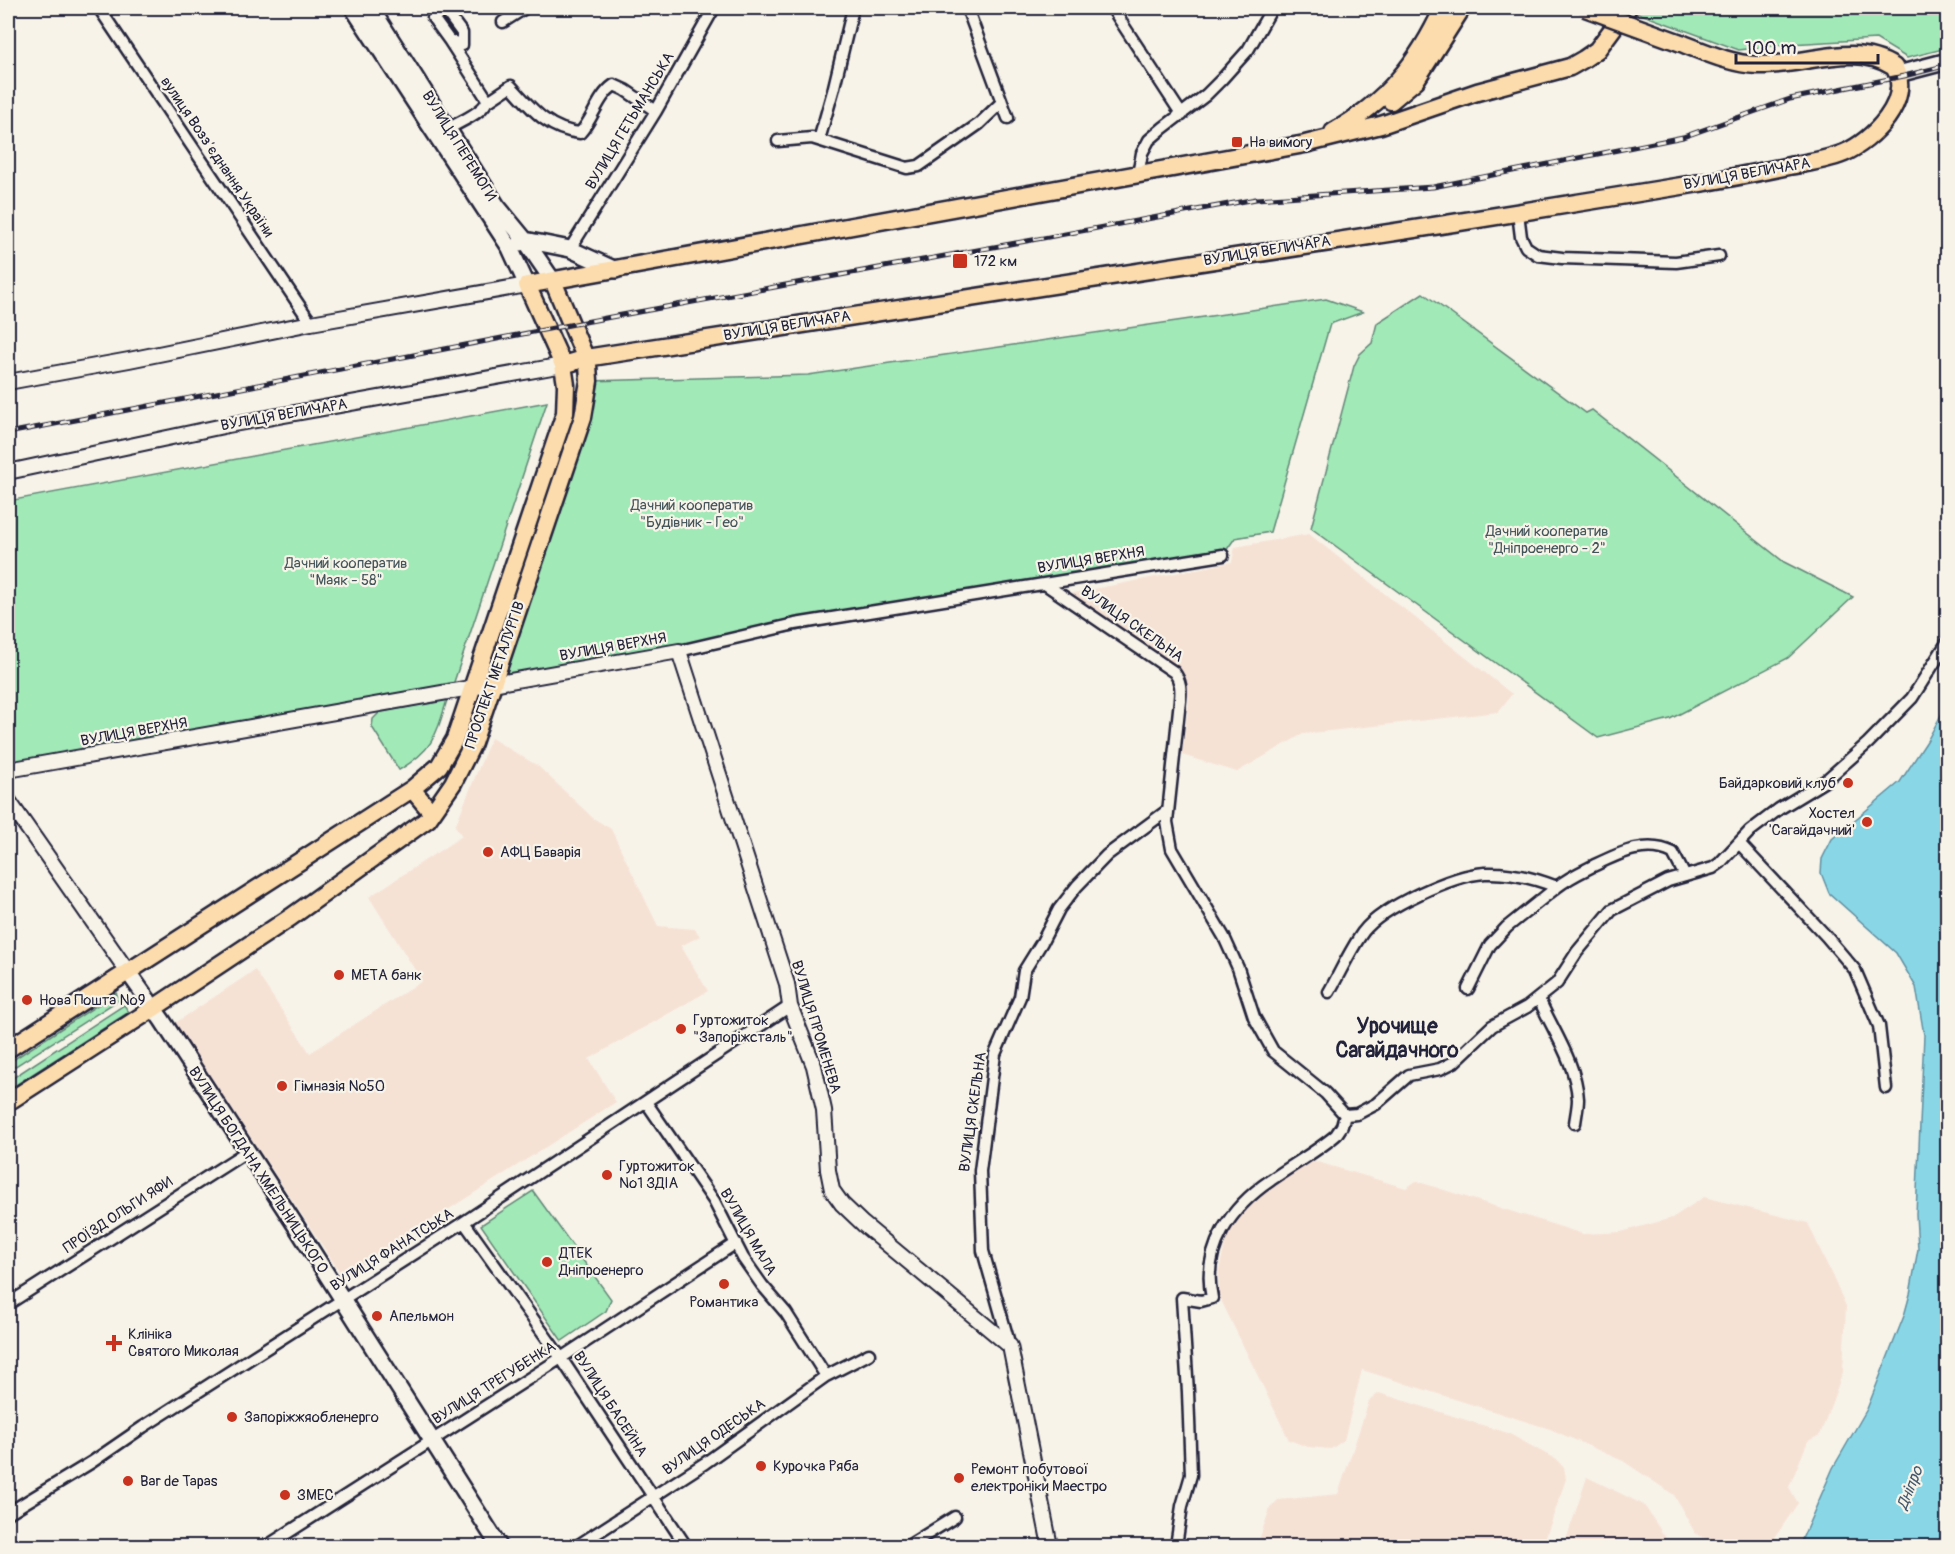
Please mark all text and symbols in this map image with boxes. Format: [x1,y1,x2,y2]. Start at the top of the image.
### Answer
scale bar [1736,27,1878,65]
text: 100 m [1745,37,1797,60]
street label: ВУЛИЦЯ ГЕТЬМАНСЬКА [581,49,679,193]
street label: вулиця Воззʼєднання України [156,73,278,241]
street label: ВУЛИЦЯ ПЕРЕМОГИ [417,87,501,205]
place label: На вимогу [1249,133,1313,152]
marker: На вимогу [1230,135,1244,149]
street label: ВУЛИЦЯ ВЕЛИЧАРА [1682,153,1812,194]
street label: ВУЛИЦЯ ВЕЛИЧАРА [1202,232,1332,270]
marker: 172 км [951,252,969,270]
place label: 172 км [974,252,1017,271]
street label: ВУЛИЦЯ ВЕЛИЧАРА [722,307,852,345]
street label: ВУЛИЦЯ ВЕЛИЧАРА [219,394,349,435]
park label: Дачний кооператив "Будівник - Гео" [630,496,753,532]
park label: Дачний кооператив "Дніпроенерго - 2" [1485,522,1608,558]
street label: ВУЛИЦЯ ВЕРХНЯ [1036,542,1146,578]
park label: Дачний кооператив "Маяк - 58" [284,554,407,590]
street label: ВУЛИЦЯ СКЕЛЬНА [1077,582,1187,667]
street label: ПРОСПЕКТ МЕТАЛУРГІВ [461,599,529,751]
street label: ВУЛИЦЯ ВЕРХНЯ [558,628,668,666]
street label: ВУЛИЦЯ ВЕРХНЯ [79,713,189,751]
place label: Байдарковий клуб [1719,774,1836,793]
marker: Байдарковий клуб [1841,776,1855,790]
place label: Хостел 'Сагайдачний' [1769,804,1855,840]
marker: Хостел 'Сагайдачний' [1860,815,1874,829]
place label: АФЦ Баварiя [500,843,581,862]
marker: АФЦ Баварiя [481,845,495,859]
street label: ВУЛИЦЯ ПРОМЕНЕВА [787,958,845,1096]
place label: МЕТА банк [351,966,422,985]
marker: МЕТА банк [332,968,346,982]
place label: Нова Пошта №9 [39,991,146,1010]
marker: Нова Пошта №9 [20,993,34,1007]
place label: Гуртожиток "Запоріжсталь" [693,1011,793,1047]
district label: Урочище Сагайдачного [1336,1013,1459,1064]
marker: Гуртожиток "Запоріжсталь" [674,1022,688,1036]
street label: ВУЛИЦЯ СКЕЛЬНА [955,1051,991,1173]
street label: ВУЛИЦЯ БОГДАНА ХМЕЛЬНИЦЬКОГО [184,1063,332,1277]
place label: Гімназія №50 [294,1077,385,1096]
marker: Гімназія №50 [275,1079,289,1093]
place label: Гуртожиток №1 ЗДІА [619,1157,695,1193]
marker: Гуртожиток №1 ЗДІА [600,1168,614,1182]
street label: ПРОЇЗД ОЛЬГИ ЯФИ [60,1172,176,1258]
street label: ВУЛИЦЯ МАЛА [715,1185,781,1279]
street label: ВУЛИЦЯ ФАНАТСЬКА [327,1204,457,1296]
place label: ДТЕК Дніпроенерго [558,1244,643,1280]
marker: ДТЕК Дніпроенерго [540,1255,554,1269]
marker: Романтика [717,1277,731,1291]
place label: Романтика [690,1293,758,1312]
place label: Апельмон [389,1307,454,1326]
marker: Апельмон [370,1309,384,1323]
place label: Клініка Святого Миколая [128,1325,239,1361]
marker: Клініка Святого Миколая [105,1334,123,1352]
street label: ВУЛИЦЯ ТРЕГУБЕНКА [429,1337,560,1429]
street label: ВУЛИЦЯ БАСЕЙНА [569,1348,651,1461]
street label: ВУЛИЦЯ ОДЕСЬКА [659,1394,769,1479]
place label: Запоріжжяобленерго [244,1408,379,1427]
marker: Запоріжжяобленерго [225,1410,239,1424]
place label: Курочка Ряба [773,1457,859,1476]
marker: Курочка Ряба [754,1459,768,1473]
place label: Ремонт побутової електроніки Маестро [971,1460,1107,1496]
water label: Дніпро [1892,1462,1928,1513]
marker: Ремонт побутової електроніки Маестро [952,1471,966,1485]
place label: Bar de Tapas [140,1472,218,1491]
marker: Bar de Tapas [121,1474,135,1488]
place label: ЗМЕС [297,1486,334,1505]
marker: ЗМЕС [278,1488,292,1502]

